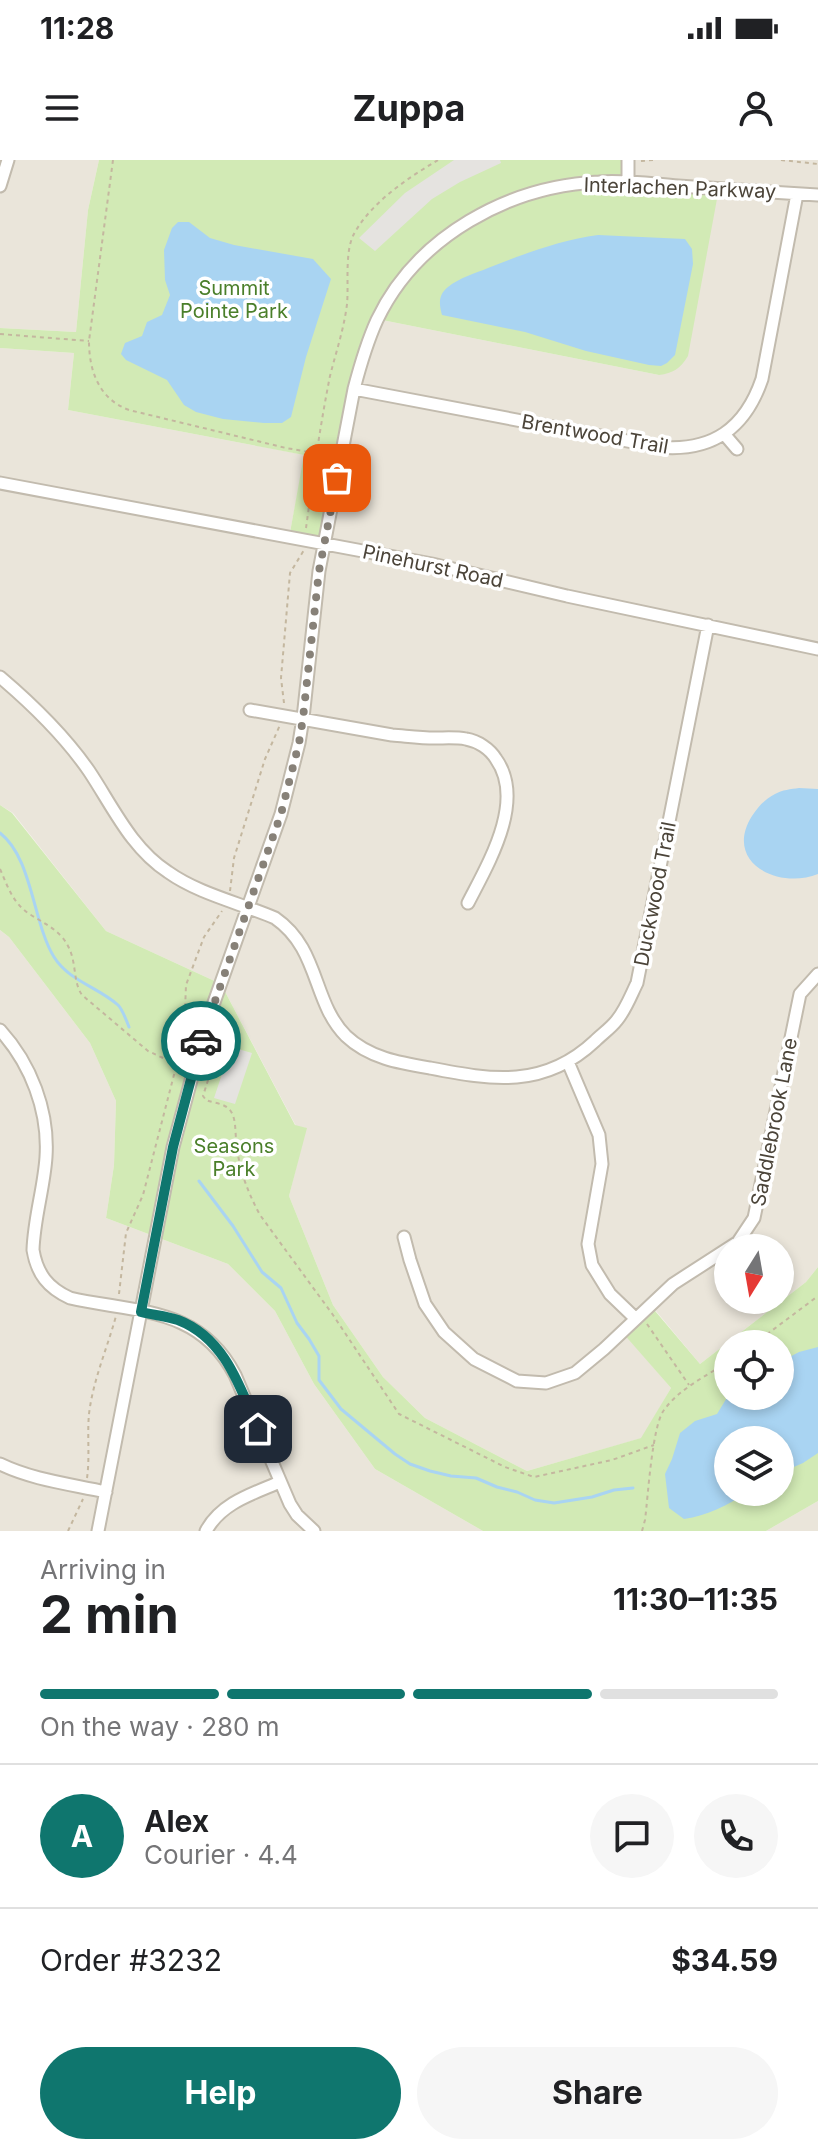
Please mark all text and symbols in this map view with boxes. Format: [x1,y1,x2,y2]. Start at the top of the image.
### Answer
text: 11:28 [40,10,114,46]
icon: menu [40,86,84,130]
text: Zuppa [353,86,465,130]
icon: person [734,86,778,130]
street label: Interlachen Parkway [583,173,777,203]
park label: Summit Pointe Park [180,276,288,323]
street label: Brentwood Trail [520,409,670,459]
pin [303,444,371,512]
icon: bag [315,456,359,500]
street label: Pinehurst Road [360,539,506,593]
street label: Duckwood Trail [629,820,681,968]
courier [161,1001,241,1081]
icon: car [179,1019,223,1063]
street label: Saddlebrook Lane [746,1036,802,1208]
park label: Seasons Park [194,1134,274,1181]
north arrow [714,1234,794,1314]
map controls [714,1234,794,1506]
button: locate [714,1330,794,1410]
pin [224,1395,292,1463]
icon: home [236,1407,280,1451]
button: layers [714,1426,794,1506]
text: Arriving in [40,1554,166,1585]
text: 11:30–11:35 [613,1581,778,1617]
text: 2 min [40,1583,179,1646]
text: On the way · 280 m [40,1711,280,1742]
button: chat [590,1794,674,1878]
button: phone [694,1794,778,1878]
text: Alex [144,1803,209,1839]
text: A [71,1818,93,1854]
text: Courier · 4.4 [144,1839,298,1870]
text: Order #3232 [40,1942,222,1978]
text: $34.59 [671,1942,778,1978]
button: Help [40,2047,401,2139]
button: Share [417,2047,778,2139]

